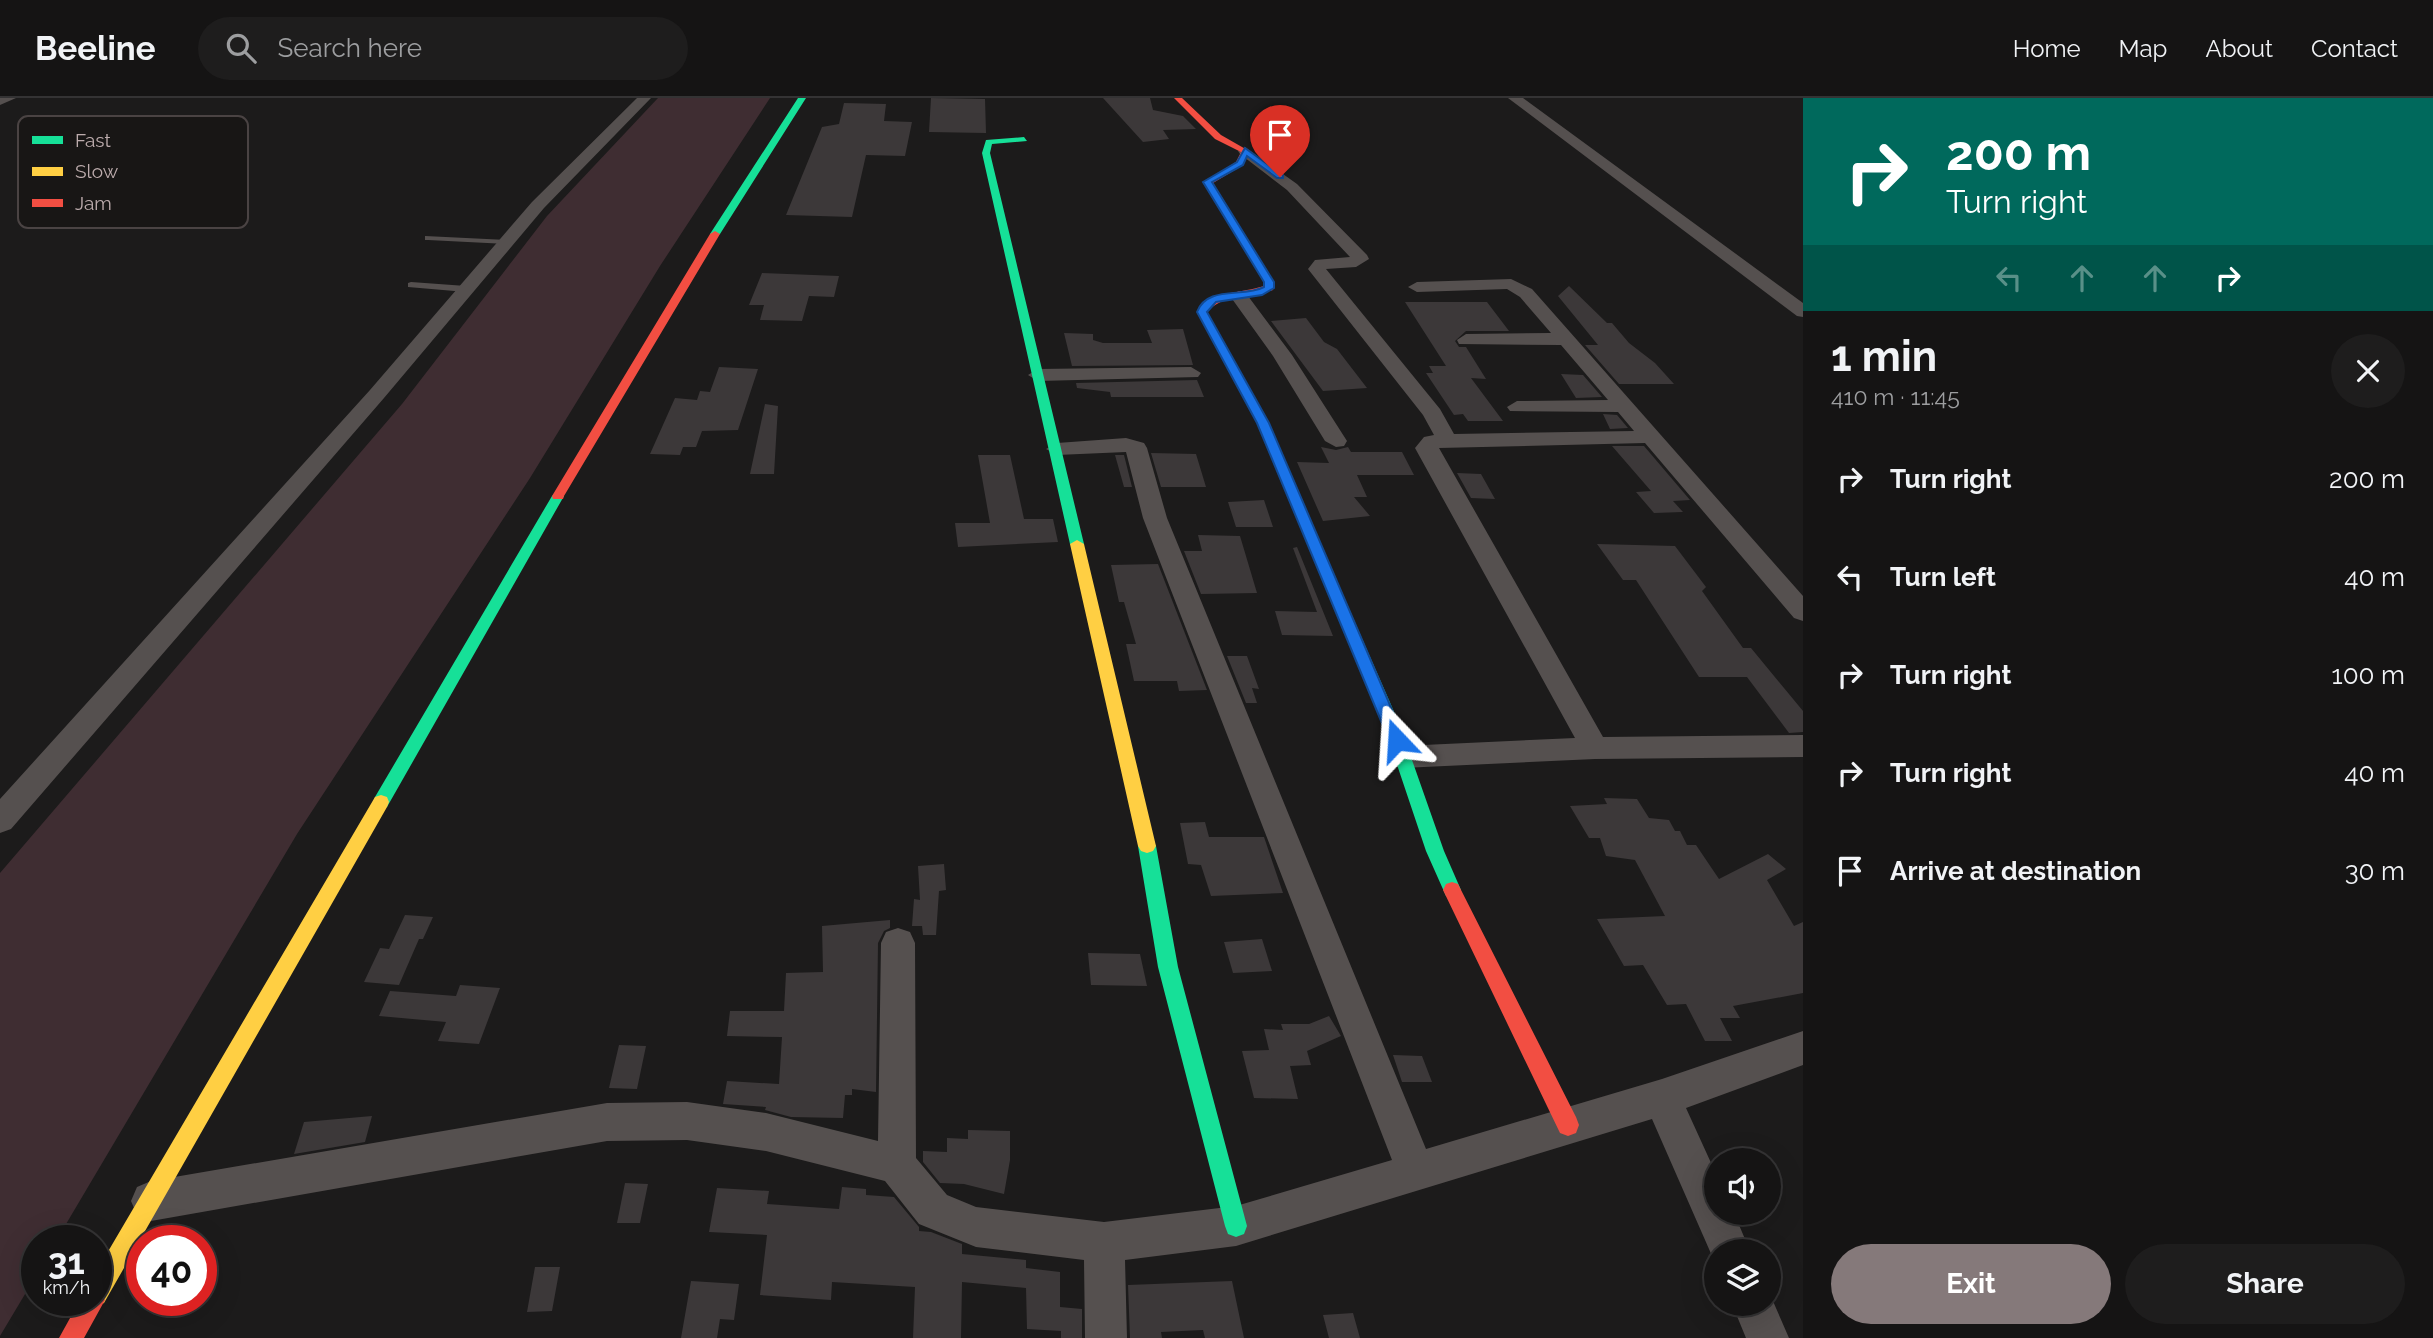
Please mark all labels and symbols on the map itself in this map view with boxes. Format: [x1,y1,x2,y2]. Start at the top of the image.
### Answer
pin [1250,105,1310,177]
legend [18,116,248,228]
text: Fast [75,129,111,151]
text: Slow [75,160,119,182]
text: Jam [75,192,112,214]
position arrow [1360,703,1434,777]
speed limit sign: 40 [126,1225,217,1316]

